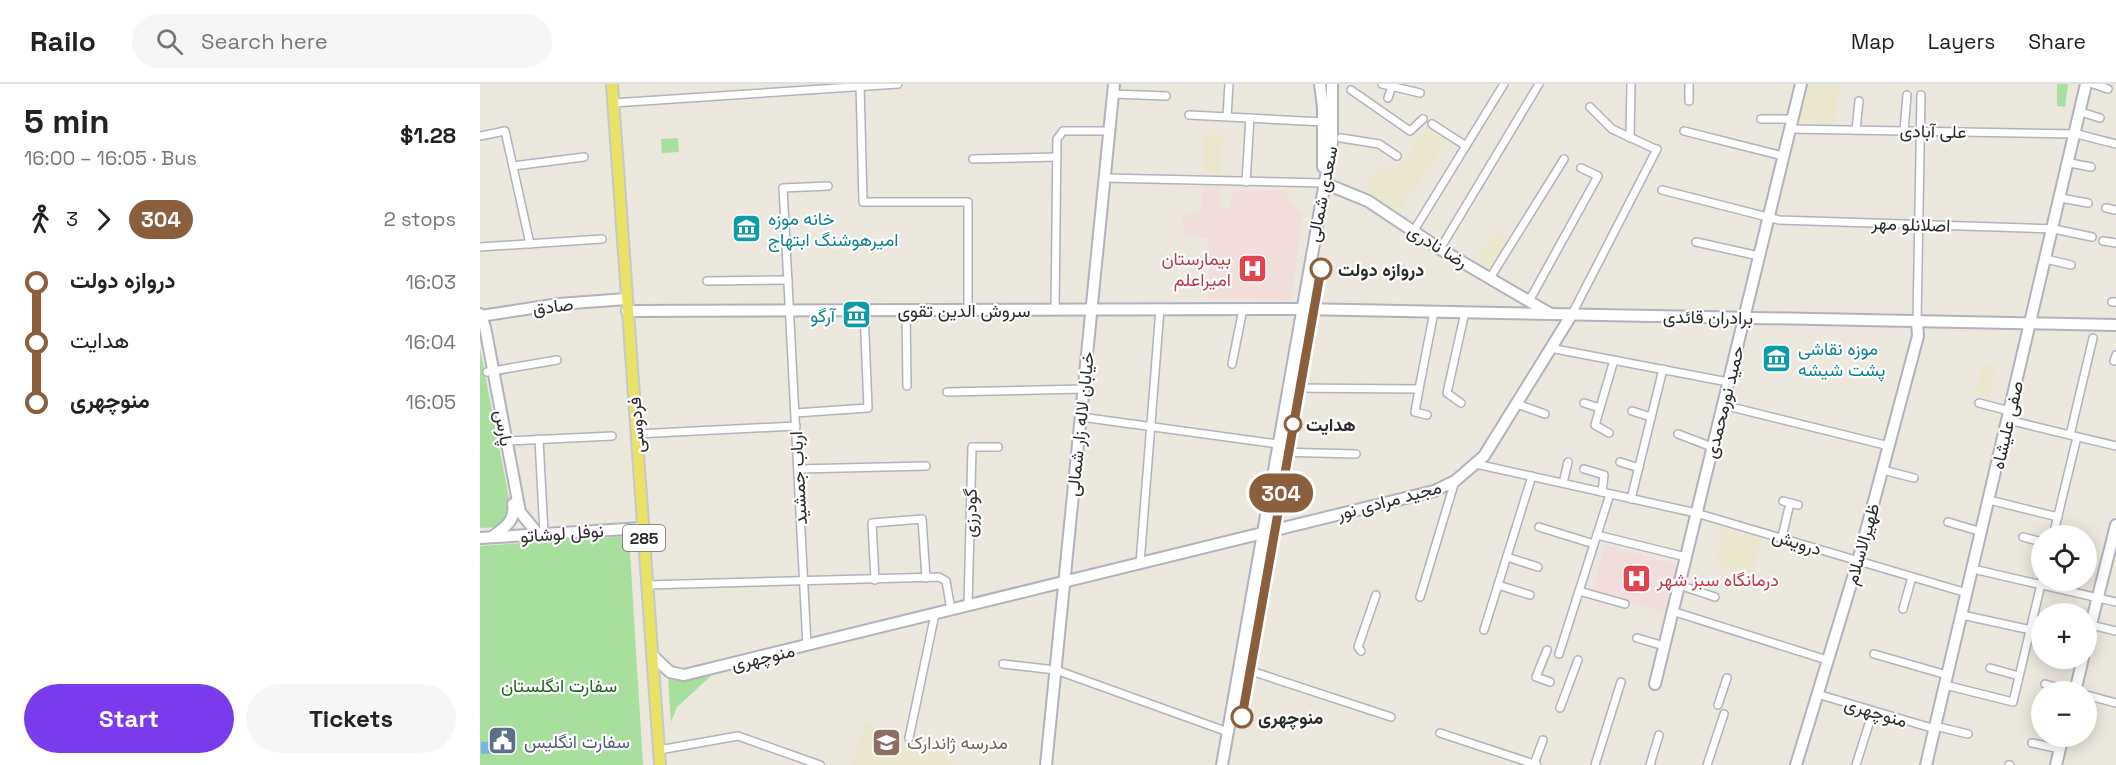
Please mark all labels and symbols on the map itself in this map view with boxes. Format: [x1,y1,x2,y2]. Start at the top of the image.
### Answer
street label: علی آبادی [1899,119,1967,143]
street label: سعدی شمالی [1301,144,1343,244]
place label: خانه موزه امیرهوشنگ ابتهاج [768,207,898,252]
street label: اصلانلو مهر [1870,211,1951,237]
museum icon: خانه موزه امیرهوشنگ ابتهاج [731,212,763,244]
street label: رضا نادری [1404,219,1472,273]
place label: بیمارستان امیراعلم [1161,247,1231,292]
hospital icon: بیمارستان امیراعلم [1236,252,1268,284]
marker: دروازه دولت [1310,258,1332,280]
place label: دروازه دولت [1338,258,1424,281]
street label: صادق [531,292,575,320]
museum icon: آرگو [840,299,872,331]
street label: سروش الدین تقوی [897,299,1031,322]
place label: آرگو [810,304,837,327]
street label: برادران قائدی [1663,305,1753,329]
place label: موزه نقاشی پشت شیشه [1798,337,1885,382]
museum icon: موزه نقاشی پشت شیشه [1761,342,1793,374]
street label: حمید نورمحمدی [1699,343,1749,461]
street label: خیابان لاله زار شمالی [1061,350,1099,498]
street label: صفی علیشاه [1986,378,2028,472]
street label: فردوسی [623,396,649,454]
street label: پارس [489,408,518,448]
place label: هدایت [1306,413,1356,436]
marker: هدایت [1284,415,1302,433]
street label: ارباب جمشید [784,430,812,526]
line badge: 304 [1246,474,1316,512]
street label: مجید مرادی نور [1333,475,1444,525]
street label: گودرزی [958,488,982,538]
street label: ظهیرالاسلام [1839,501,1886,588]
street label: نوفل لوشاتو [519,519,605,547]
street label: درویش [1770,524,1824,560]
road number: 285 [623,525,665,551]
hospital icon: درمانگاه سبز شهر [1620,563,1652,595]
place label: درمانگاه سبز شهر [1656,568,1779,591]
street label: منوچهری [729,639,797,676]
park label: سفارت انگلستان [501,674,617,697]
street label: منوچهری [1842,692,1910,733]
marker: منوچهری [1231,706,1253,728]
place label: منوچهری [1258,706,1324,730]
public building icon: سفارت انگلیس [487,725,519,757]
school or university icon: مدرسه ژاندارک [870,726,902,758]
place label: سفارت انگلیس [524,730,630,753]
place label: مدرسه ژاندارک [907,731,1008,754]

